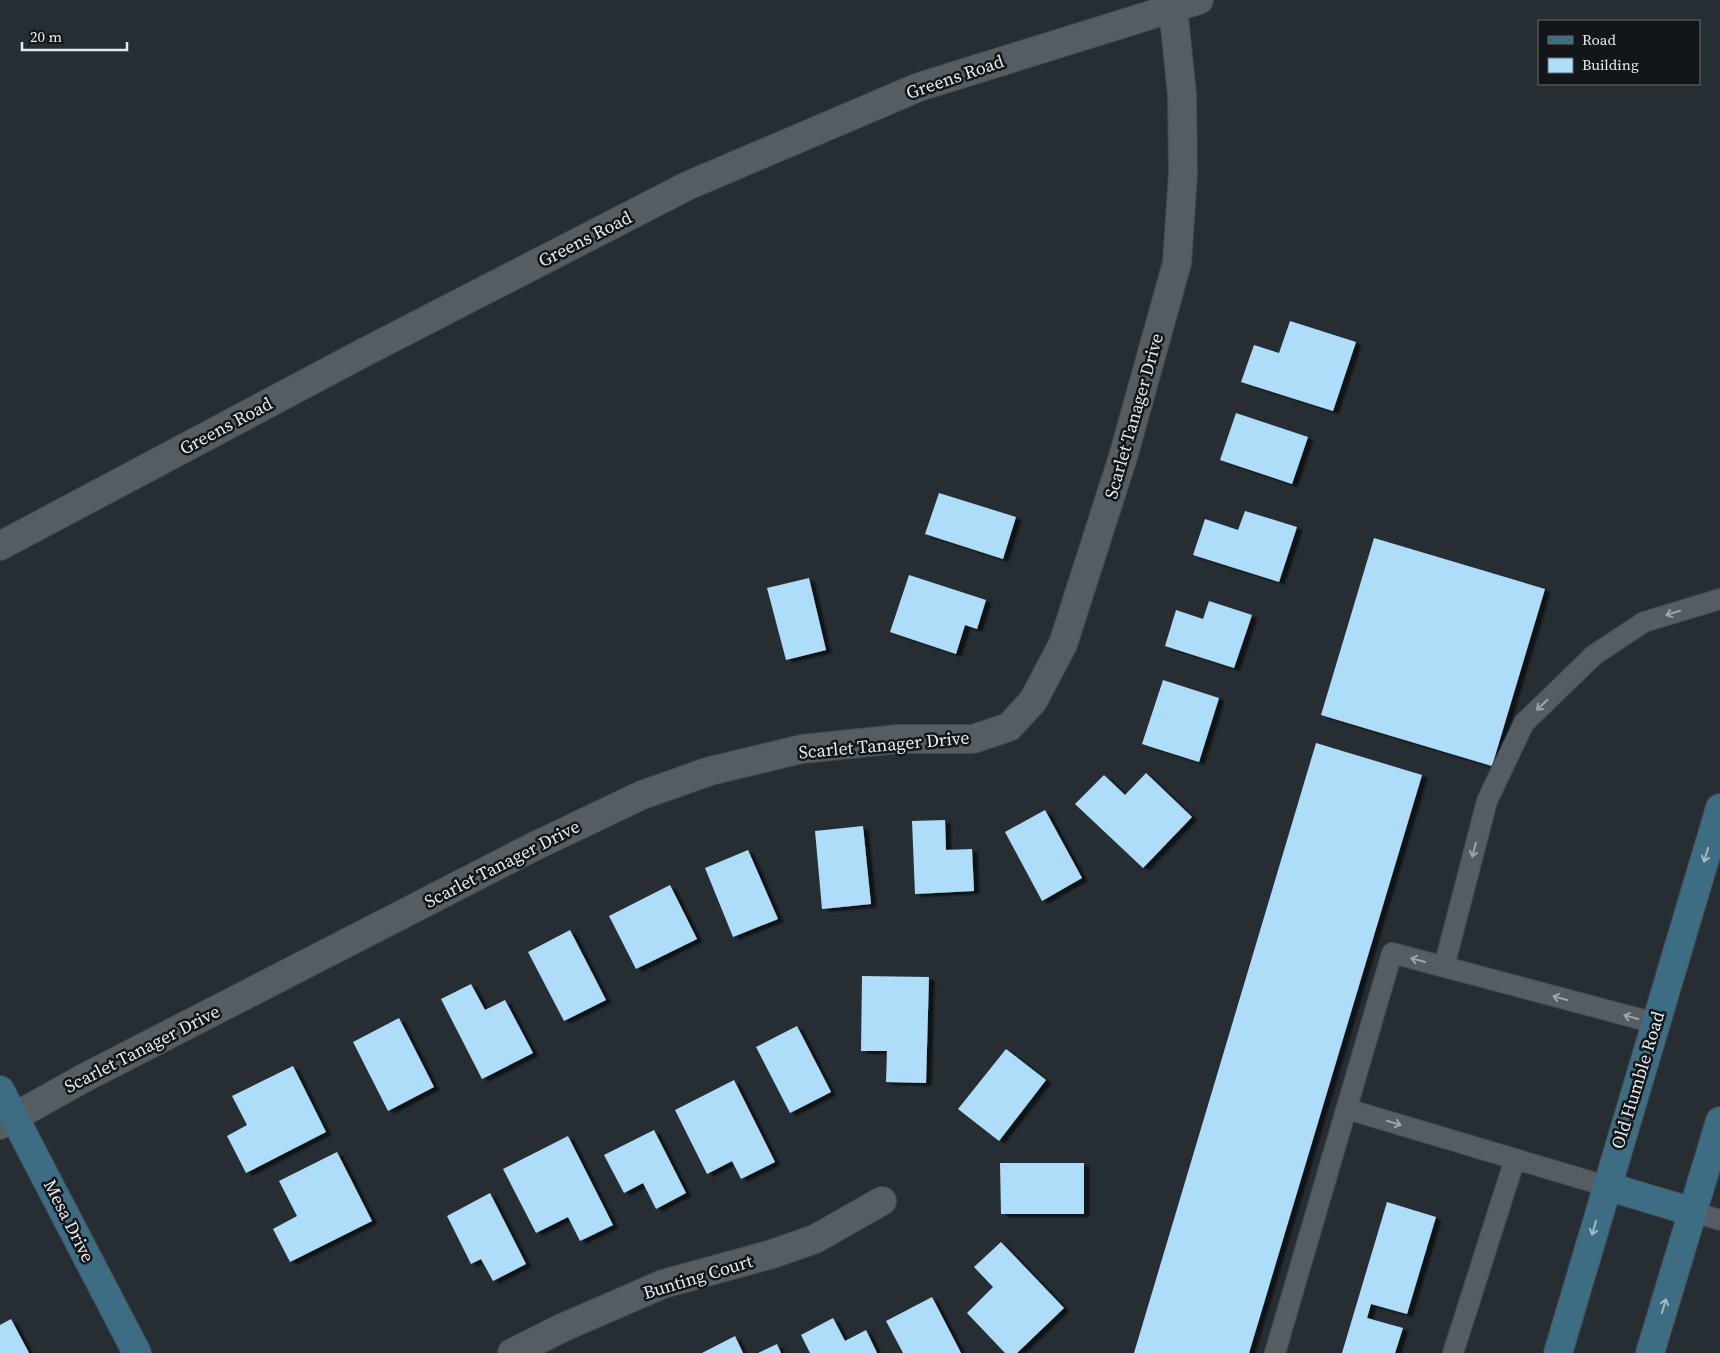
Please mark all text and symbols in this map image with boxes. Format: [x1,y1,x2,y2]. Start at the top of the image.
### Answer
scale bar [22,20,128,52]
legend [1538,20,1700,85]
text: 20 m [30,26,62,47]
text: Road [1582,29,1616,50]
street label: Greens Road [903,48,1007,105]
text: Building [1582,54,1639,75]
street label: Greens Road [534,204,636,273]
street label: Scarlet Tanager Drive [1098,330,1169,502]
street label: Greens Road [175,391,277,460]
one-way arrow [1666,609,1682,619]
one-way arrow [1536,699,1549,711]
street label: Scarlet Tanager Drive [798,725,970,764]
street label: Scarlet Tanager Drive [420,814,584,914]
one-way arrow [1469,842,1479,858]
one-way arrow [1700,846,1710,862]
one-way arrow [1411,954,1427,964]
one-way arrow [1553,993,1569,1002]
street label: Scarlet Tanager Drive [60,999,224,1099]
street label: Old Humble Road [1605,1008,1670,1152]
one-way arrow [1624,1012,1640,1021]
one-way arrow [1385,1119,1401,1129]
street label: Mesa Drive [38,1175,101,1266]
one-way arrow [1588,1220,1598,1236]
street label: Bunting Court [640,1248,756,1305]
one-way arrow [1660,1299,1670,1315]

